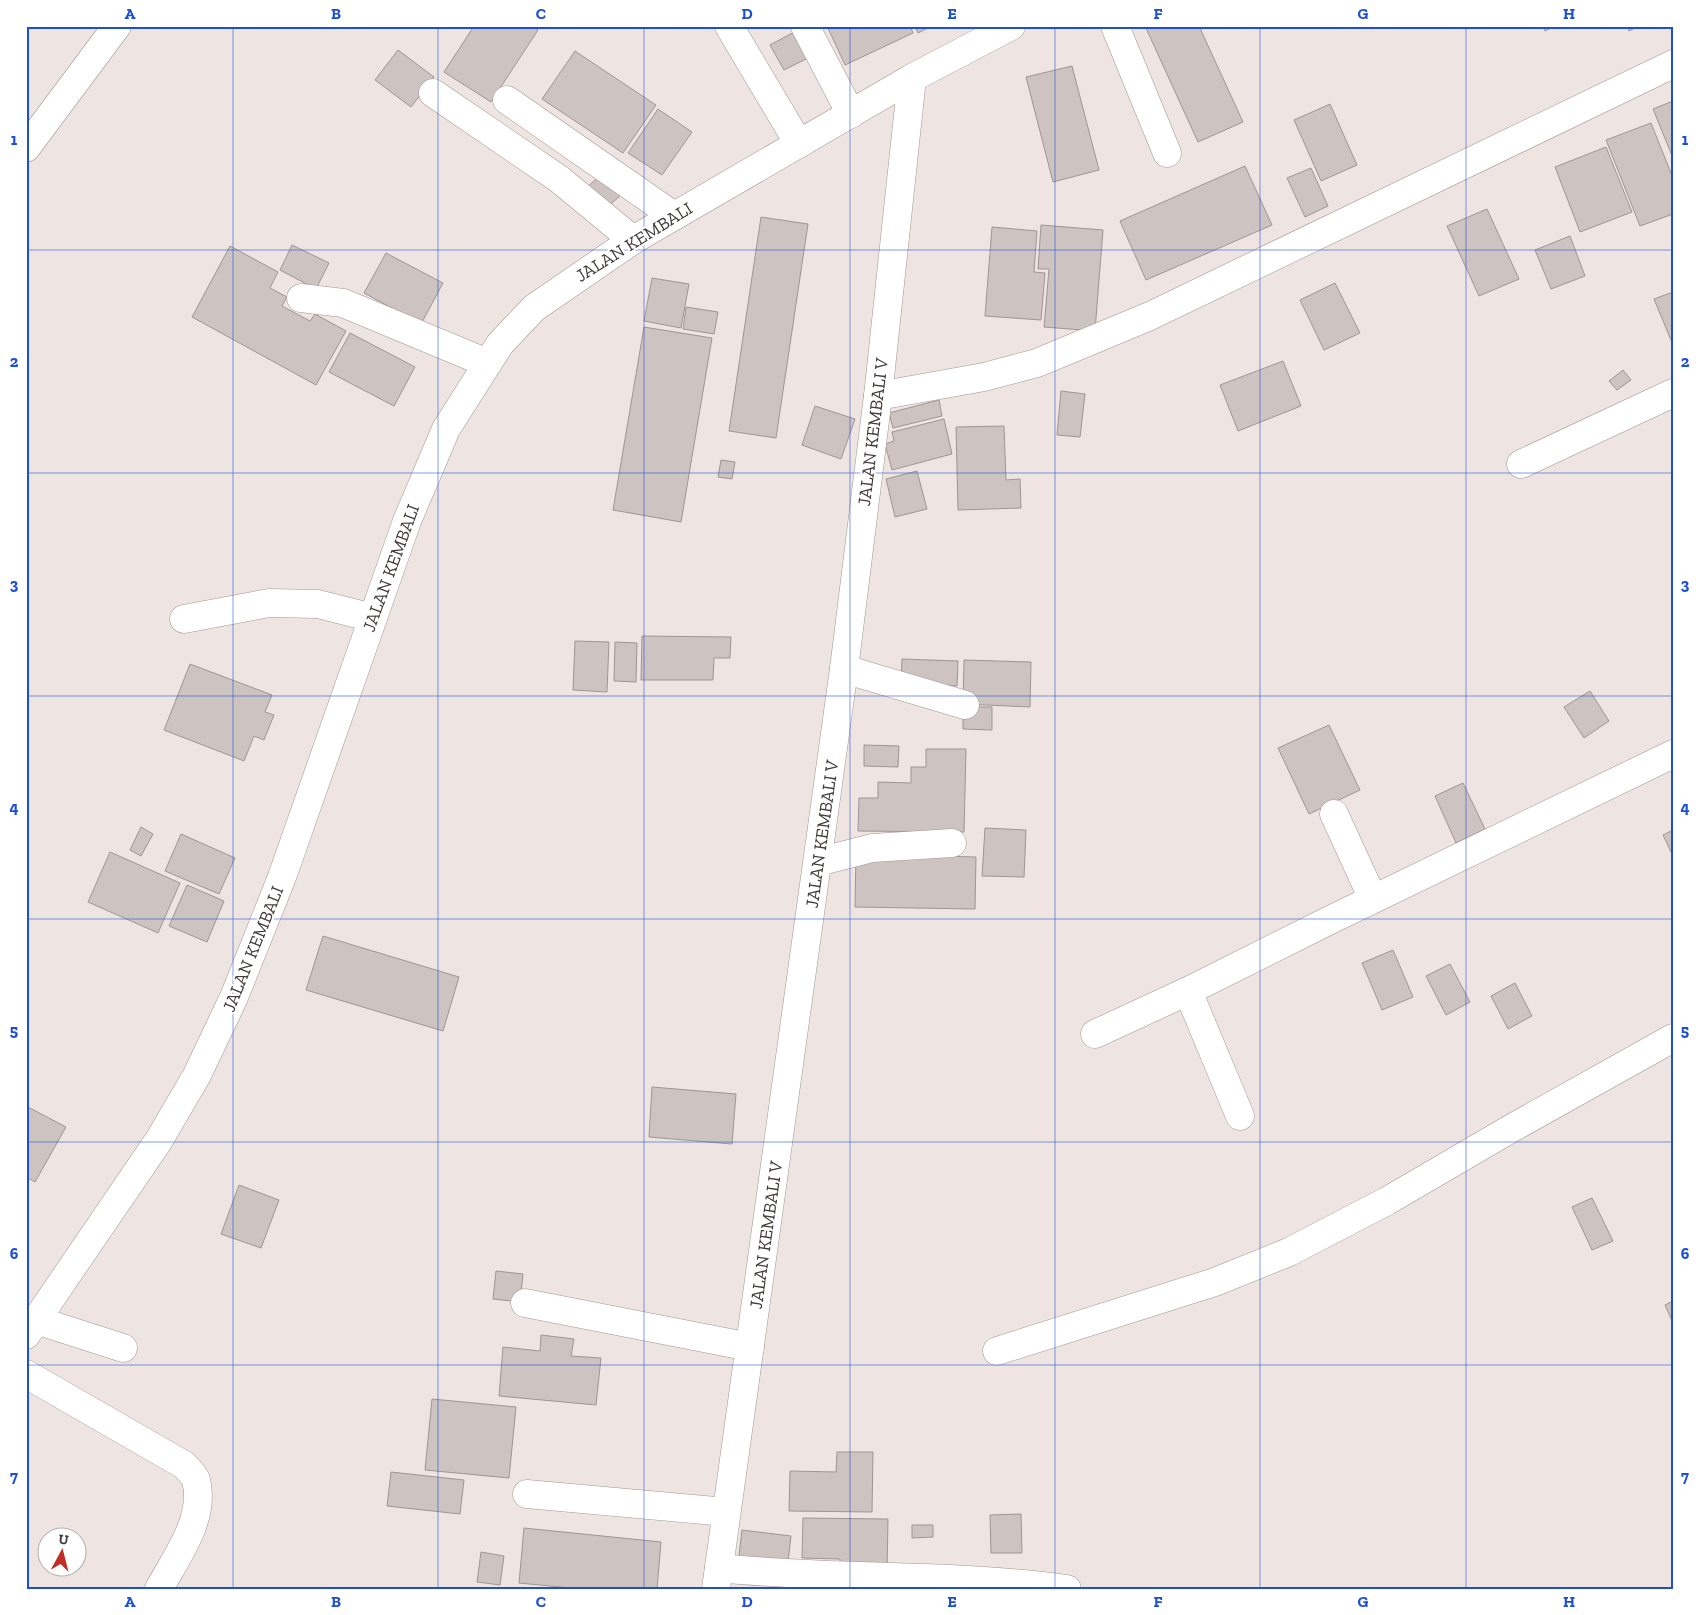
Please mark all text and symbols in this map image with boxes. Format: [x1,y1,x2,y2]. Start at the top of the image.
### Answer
text: A [125,4,136,23]
text: B [331,4,341,23]
text: C [536,4,546,23]
text: D [741,4,753,23]
text: E [947,4,957,23]
text: F [1153,4,1163,23]
text: G [1358,4,1369,23]
text: H [1563,4,1575,23]
text: 1 [11,130,18,149]
text: 1 [1682,130,1689,149]
street label: JALAN KEMBALI [571,197,697,287]
text: 2 [10,352,19,371]
text: 2 [1681,352,1690,371]
street label: JALAN KEMBALI V [853,356,893,507]
street label: JALAN KEMBALI [358,501,424,635]
text: 3 [10,575,19,594]
text: 3 [1681,575,1690,594]
street label: JALAN KEMBALI V [801,758,843,909]
text: 4 [9,798,19,817]
text: 4 [1680,798,1690,817]
street label: JALAN KEMBALI [218,883,288,1015]
text: 5 [10,1021,18,1040]
text: 5 [1681,1021,1689,1040]
street label: JALAN KEMBALI V [745,1159,787,1310]
text: 6 [10,1244,19,1263]
text: 6 [1681,1244,1690,1263]
text: 7 [10,1467,18,1486]
text: 7 [1681,1467,1689,1486]
north arrow [38,1528,88,1578]
text: U [57,1531,70,1549]
text: A [125,1592,136,1611]
text: B [331,1592,341,1611]
text: C [536,1592,546,1611]
text: D [741,1592,753,1611]
text: E [947,1592,957,1611]
text: F [1153,1592,1163,1611]
text: G [1358,1592,1369,1611]
text: H [1563,1592,1575,1611]

